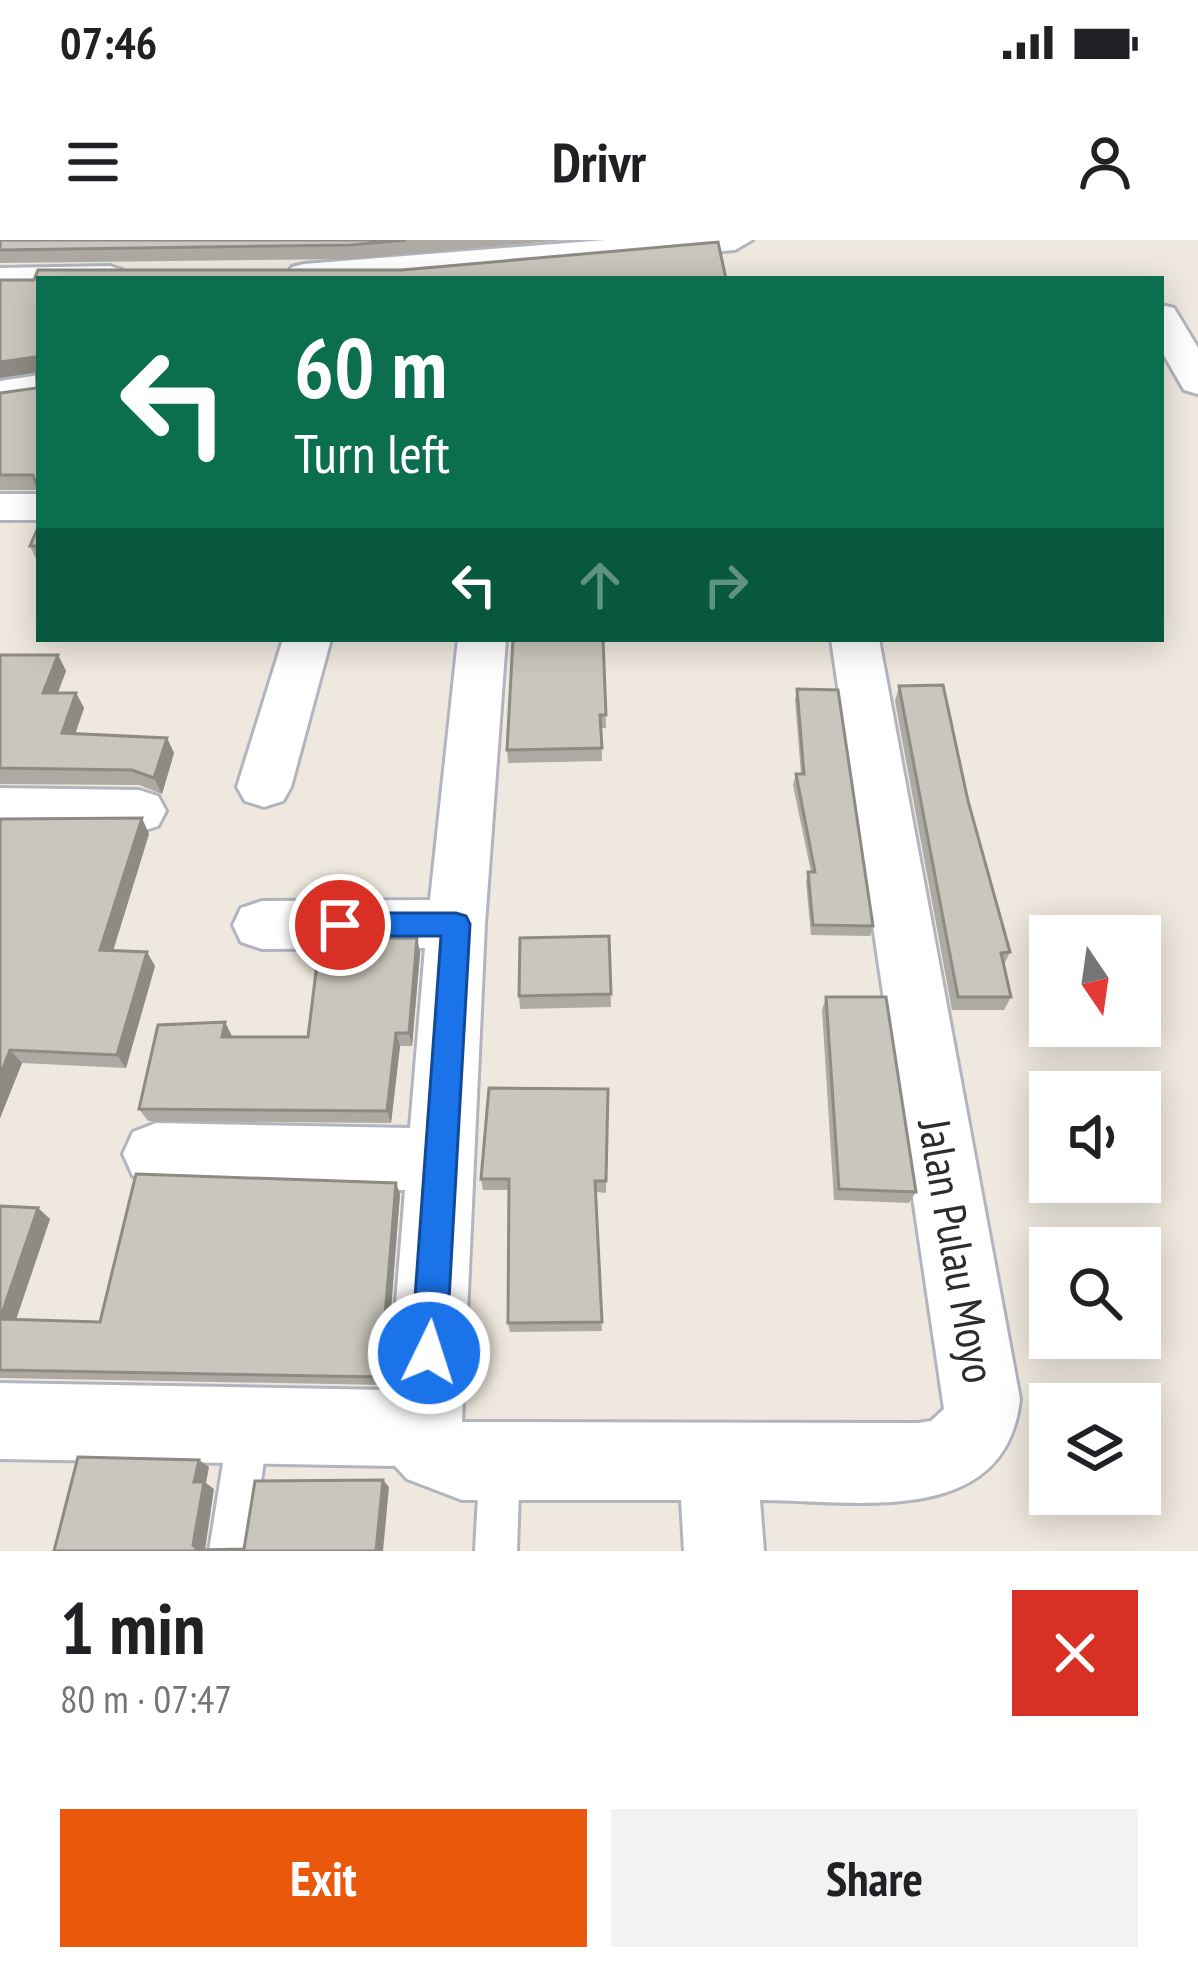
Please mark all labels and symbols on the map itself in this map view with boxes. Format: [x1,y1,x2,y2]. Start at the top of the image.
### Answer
pin [289,874,391,976]
north arrow [1029,915,1161,1047]
street label: Jalan Pulau Moyo [906,1112,1010,1387]
position arrow [366,1290,492,1416]

